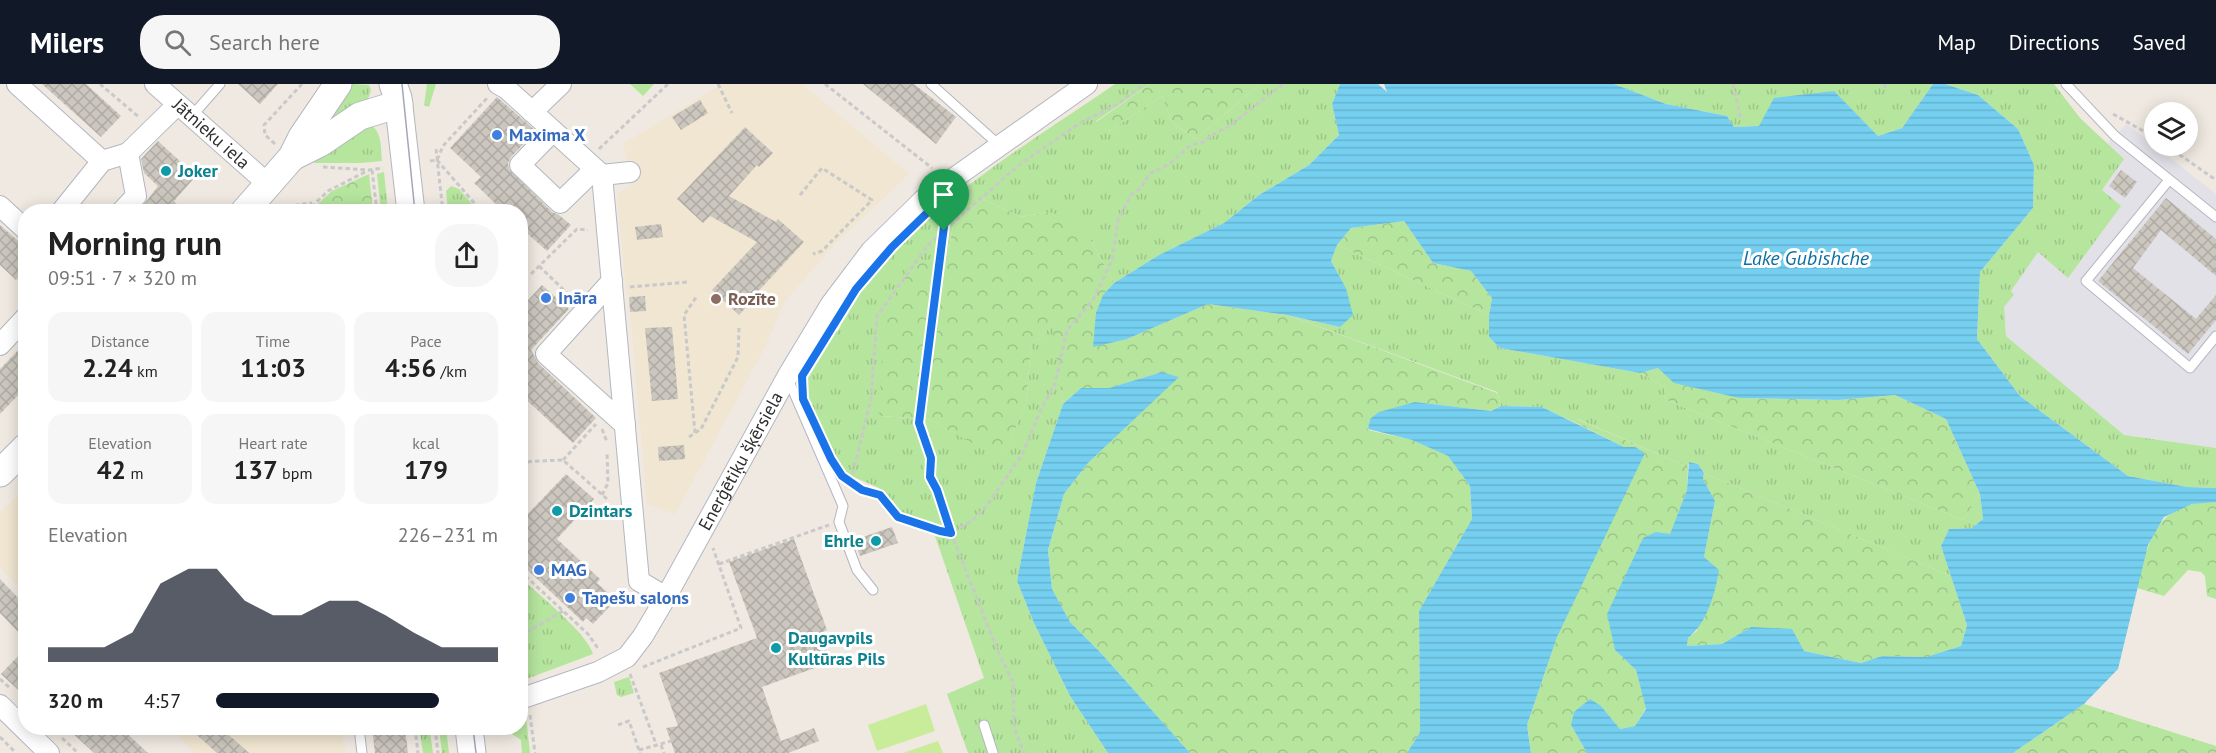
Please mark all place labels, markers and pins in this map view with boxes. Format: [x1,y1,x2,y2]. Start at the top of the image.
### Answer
place label: Maxima X [509,123,586,146]
marker: Maxima X [490,128,504,142]
place label: Joker [177,159,218,182]
marker: Joker [159,164,173,178]
pin [918,169,969,231]
place label: Ināra [558,286,597,309]
place label: Rozīte [728,287,776,310]
marker: Ināra [539,291,553,305]
marker: Rozīte [709,292,723,306]
place label: Dzintars [569,499,633,522]
marker: Dzintars [550,504,564,518]
place label: Ehrle [824,529,864,552]
marker: Ehrle [869,534,883,548]
place label: MAG [551,558,587,581]
marker: MAG [532,563,546,577]
place label: Tapešu salons [582,586,689,609]
marker: Tapešu salons [563,591,577,605]
place label: Daugavpils Kultūras Pils [788,626,886,670]
marker: Daugavpils Kultūras Pils [769,641,783,655]

